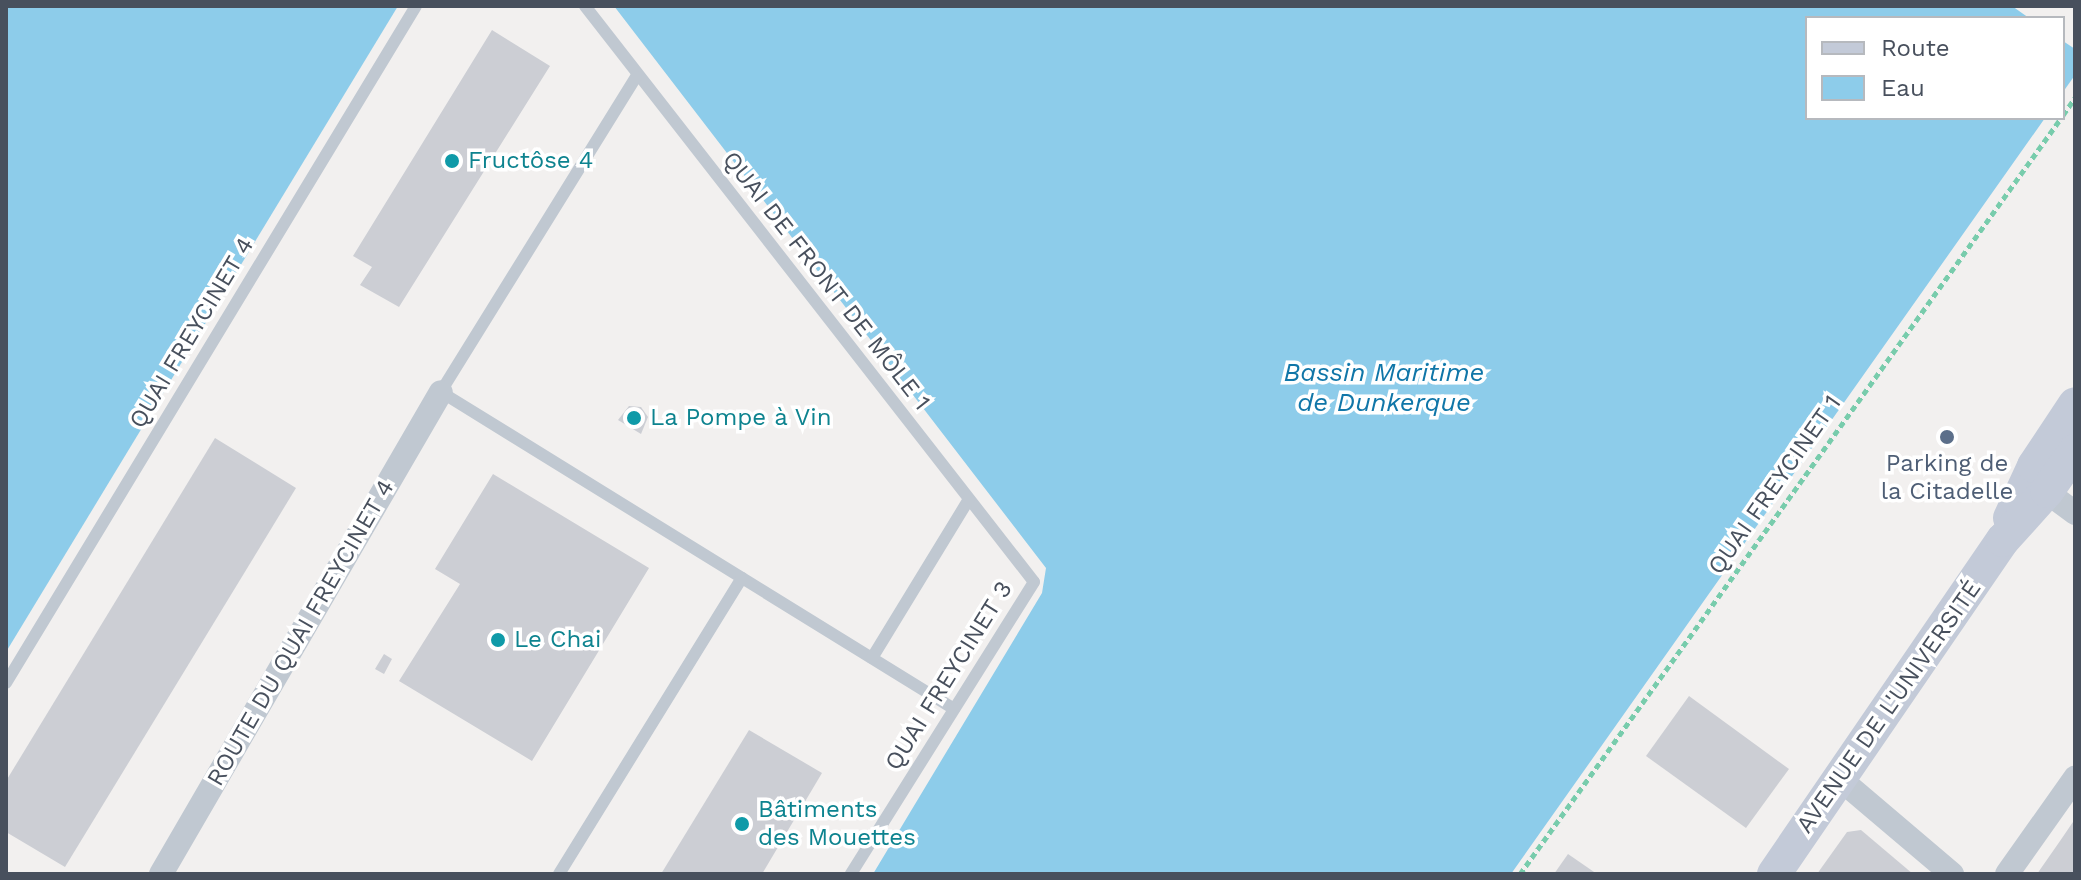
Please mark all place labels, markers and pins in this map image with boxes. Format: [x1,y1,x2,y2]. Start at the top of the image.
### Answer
place label: Fructôse 4 [468,147,593,175]
marker: Fructôse 4 [443,152,461,170]
place label: La Pompe à Vin [650,404,833,432]
marker: La Pompe à Vin [625,409,643,427]
marker: Parking de la Citadelle [1938,428,1956,446]
place label: Parking de la Citadelle [1880,450,2014,506]
place label: Le Chai [514,626,601,654]
marker: Le Chai [489,631,507,649]
place label: Bâtiments des Mouettes [758,796,916,852]
marker: Bâtiments des Mouettes [733,815,751,833]

